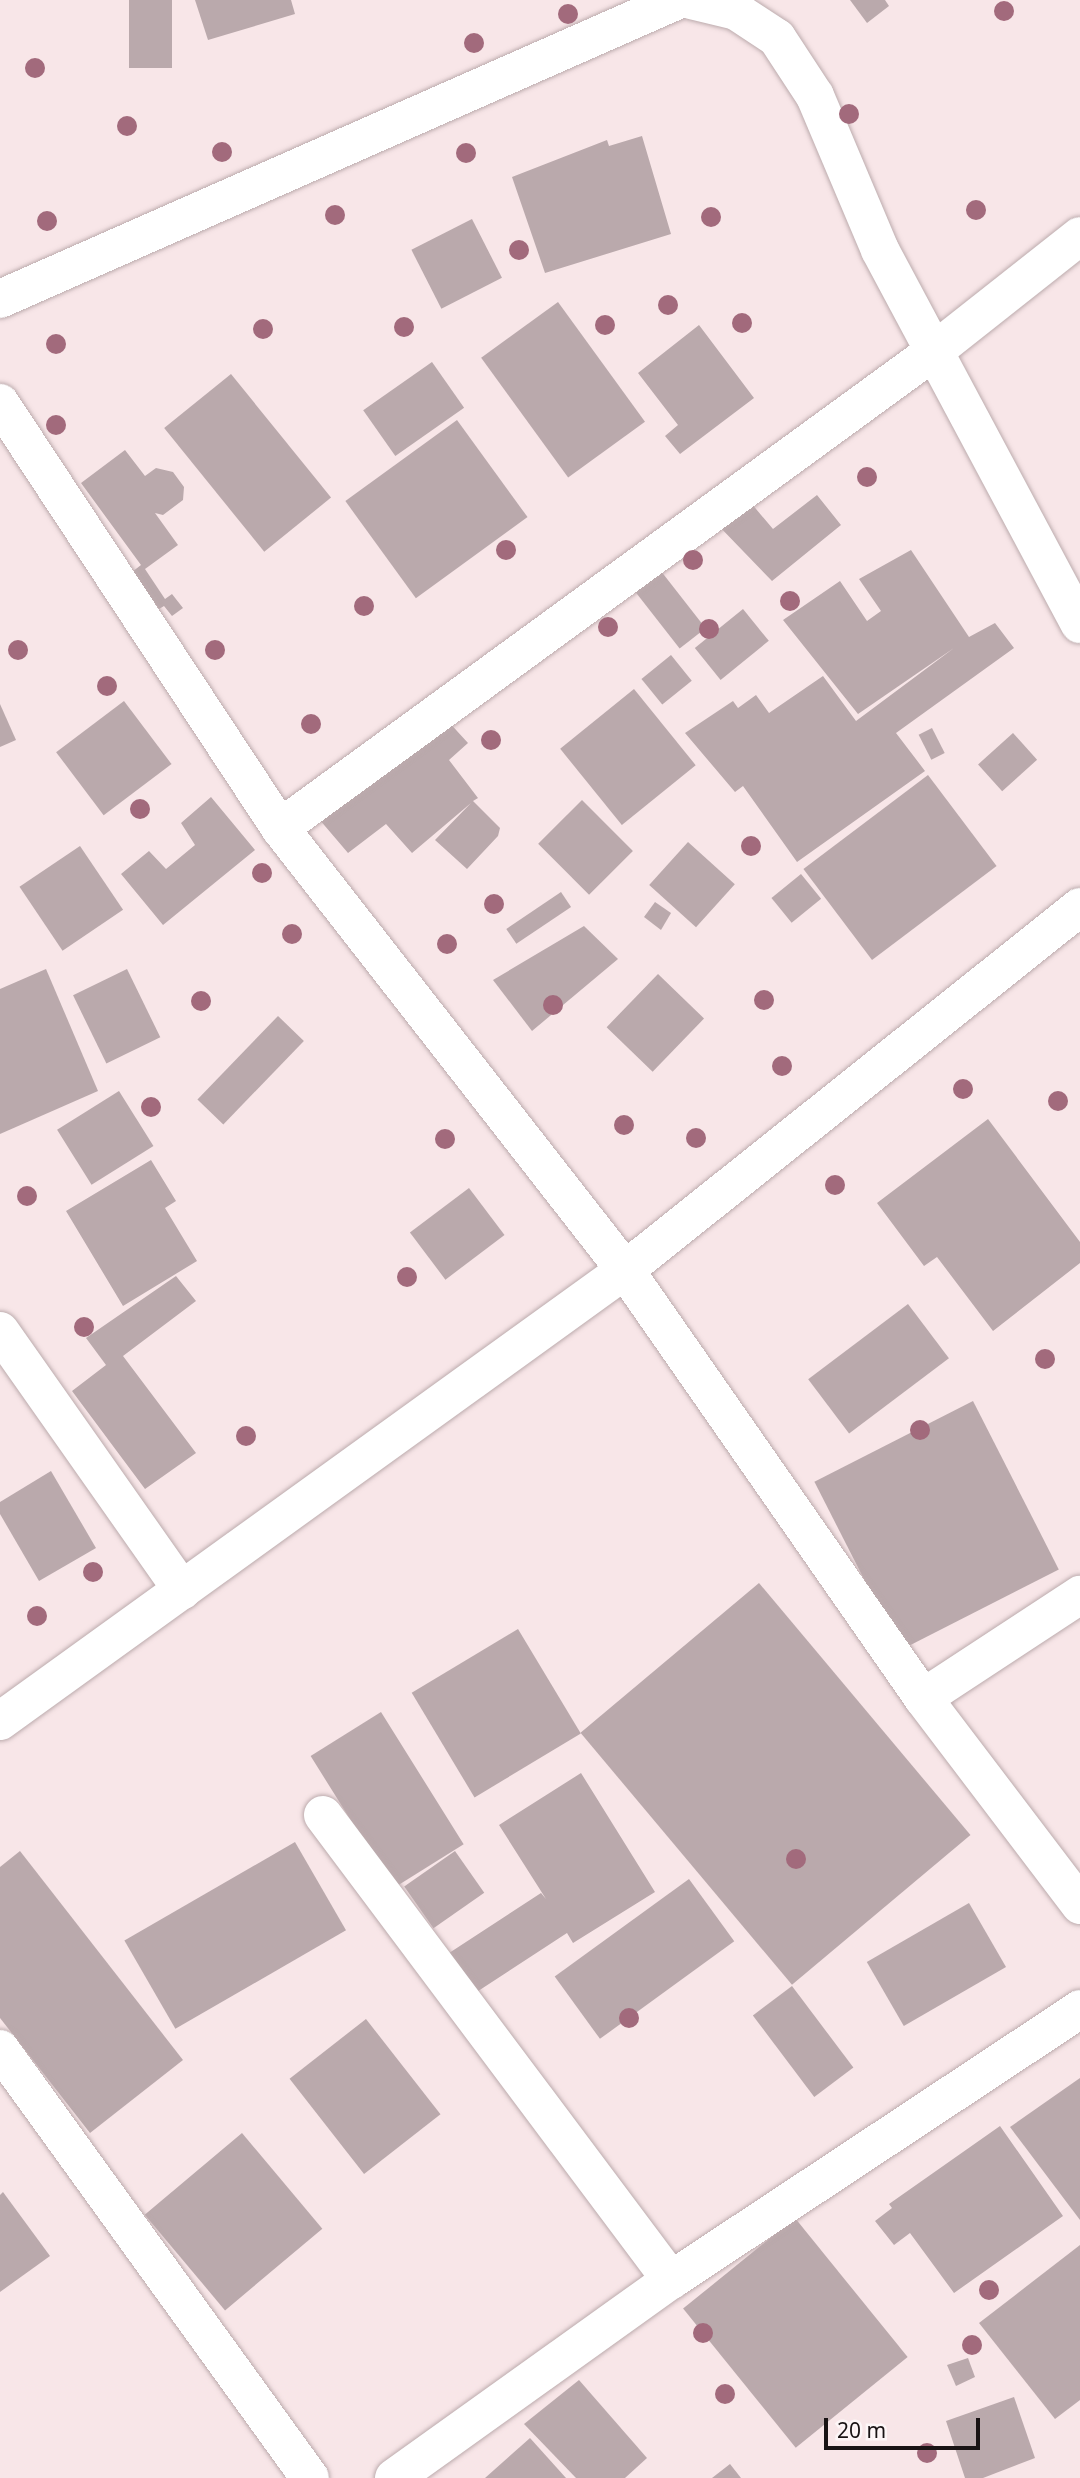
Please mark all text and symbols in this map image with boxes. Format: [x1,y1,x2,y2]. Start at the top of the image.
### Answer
scale bar [828,2404,984,2448]
text: 20 m [837,2416,886,2444]

